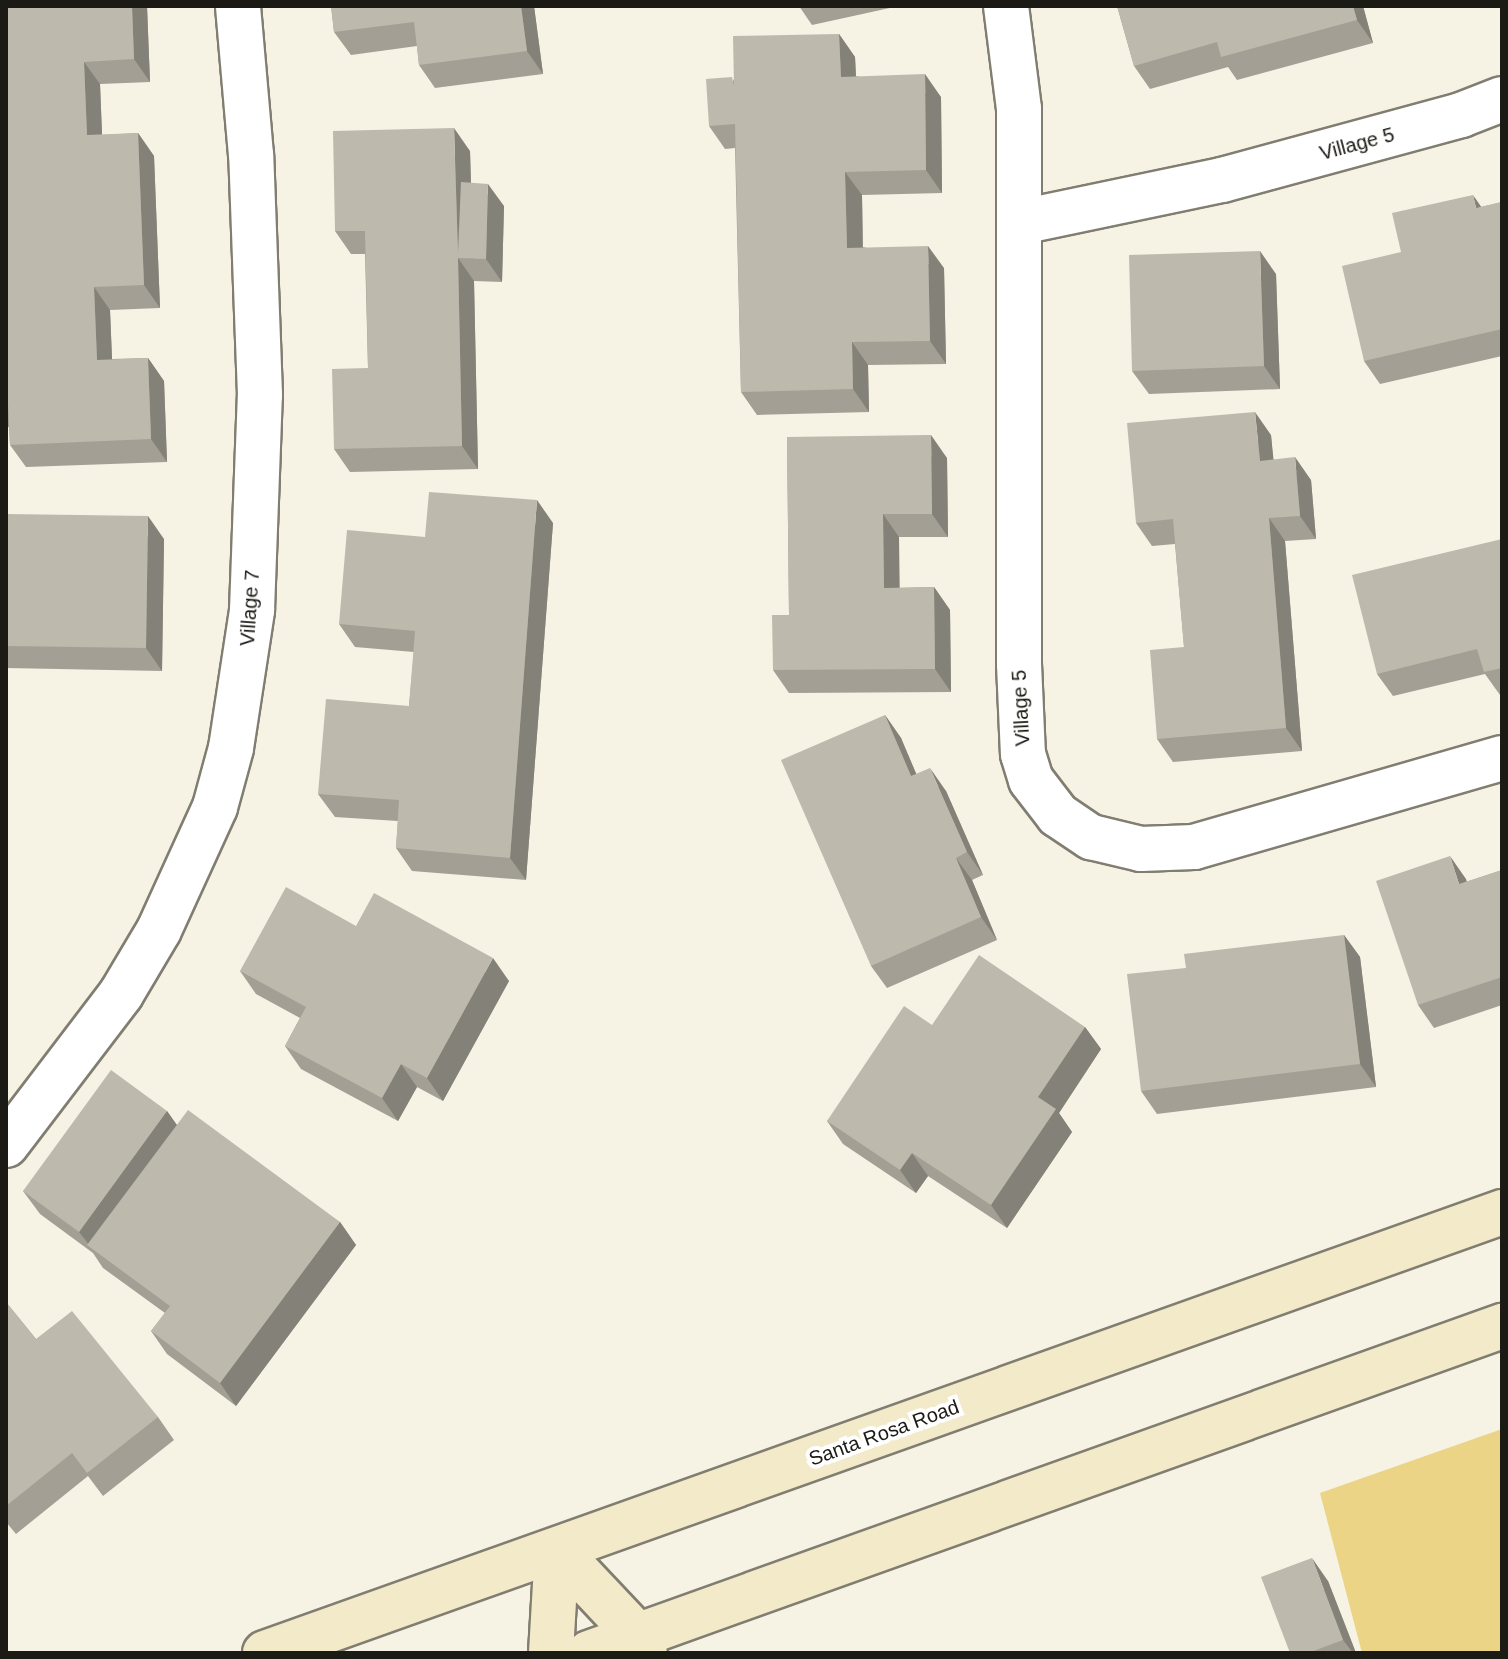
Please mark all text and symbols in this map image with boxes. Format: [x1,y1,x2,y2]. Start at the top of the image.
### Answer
street label: Village 5 [1317,123,1397,165]
street label: Village 7 [235,569,265,647]
street label: Village 5 [1007,669,1035,747]
street label: Santa Rosa Road [806,1395,962,1471]

